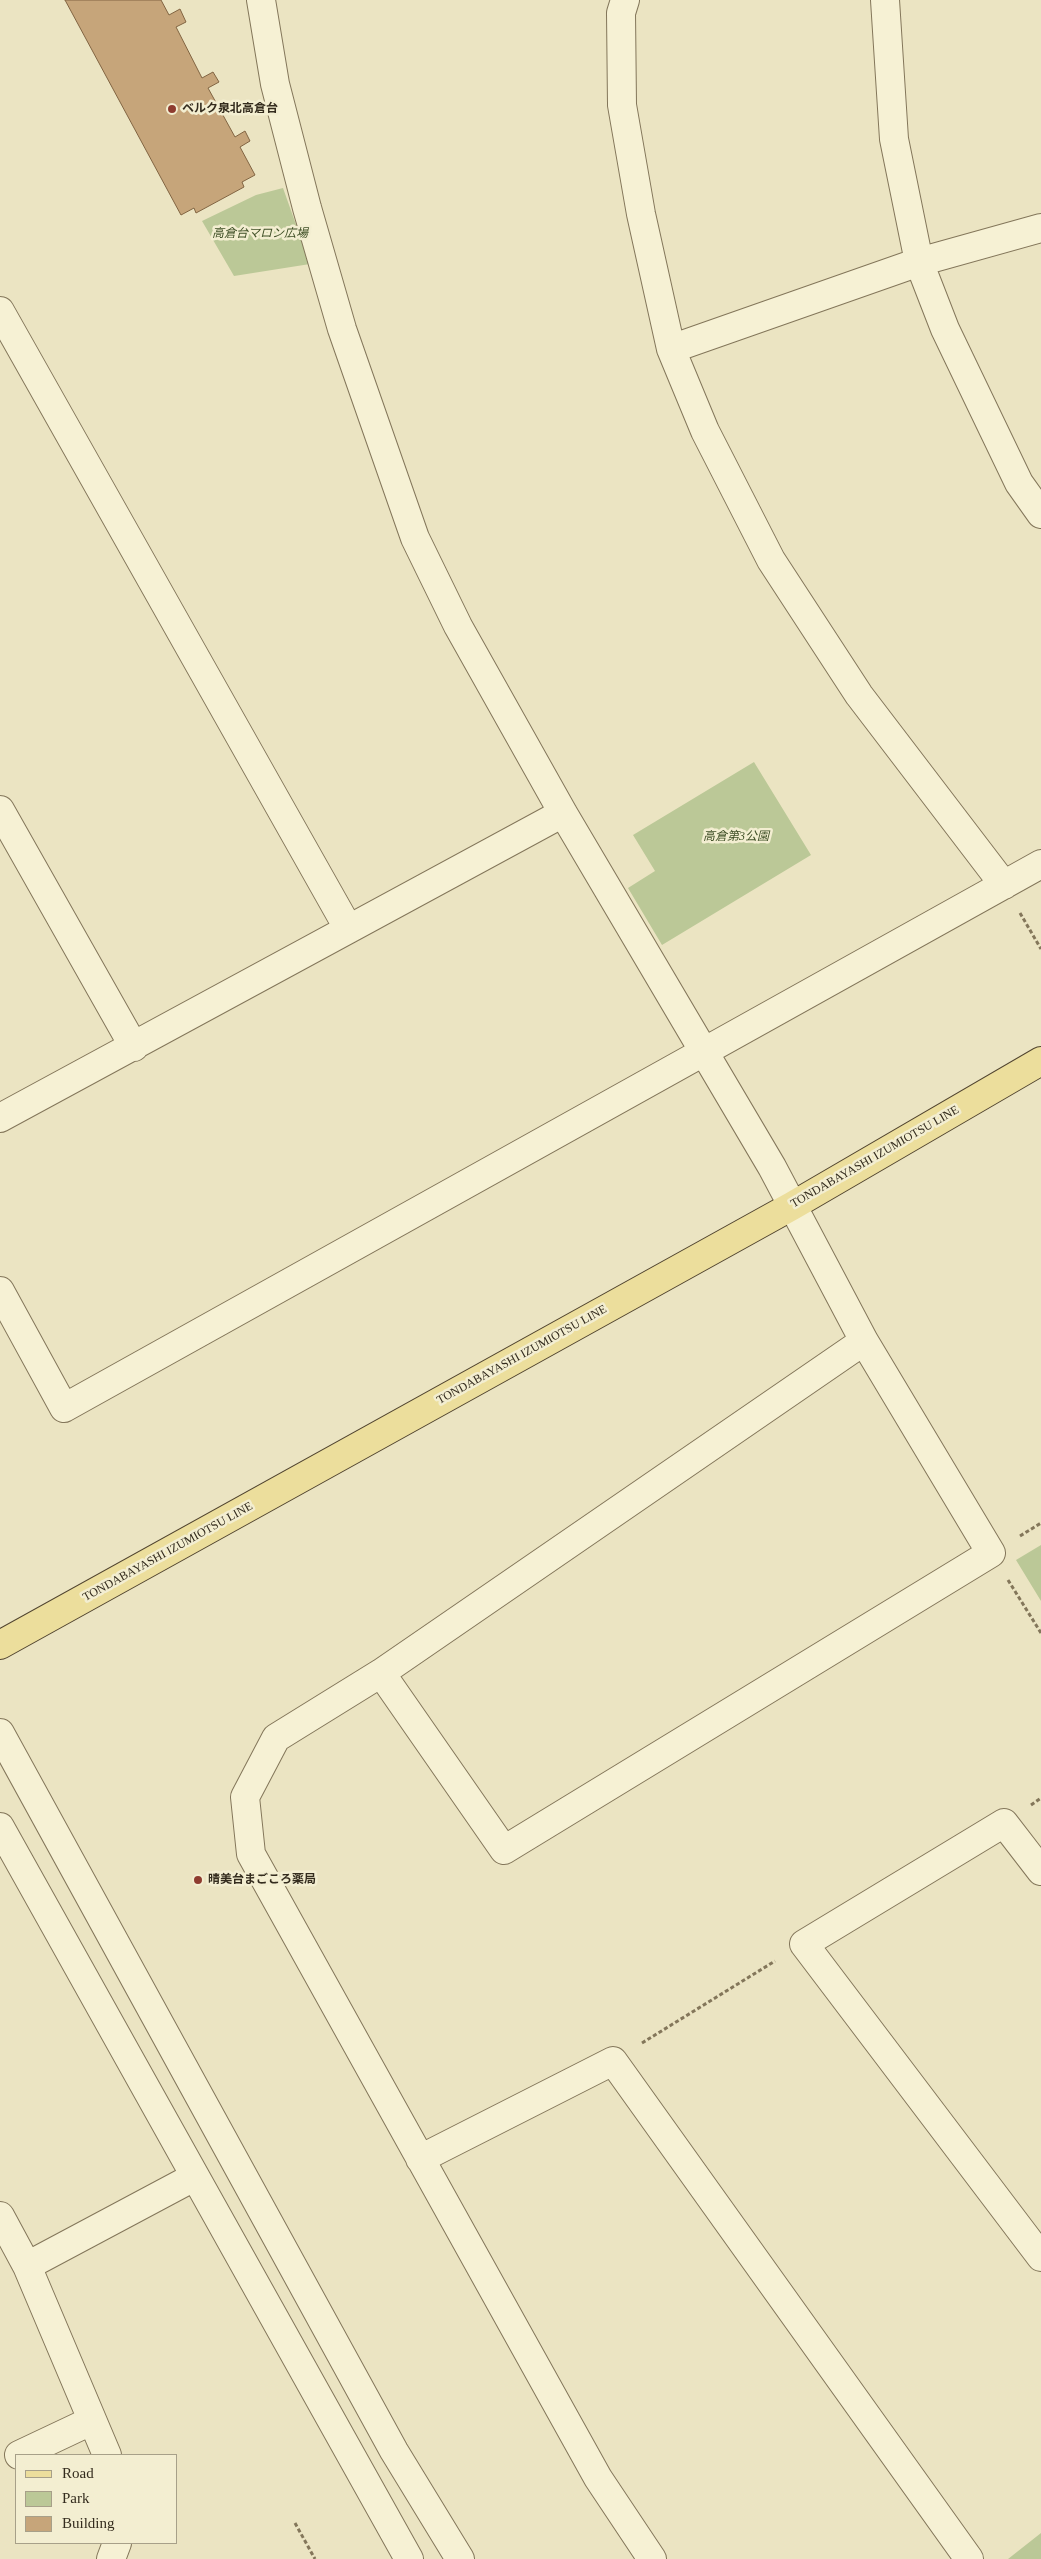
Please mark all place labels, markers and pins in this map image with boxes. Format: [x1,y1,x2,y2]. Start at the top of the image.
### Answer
place label: ベルク泉北高倉台 [182,102,278,116]
marker: ベルク泉北高倉台 [166,103,178,115]
place label: 晴美台まごころ薬局 [208,1873,316,1887]
marker: 晴美台まごころ薬局 [192,1874,204,1886]

